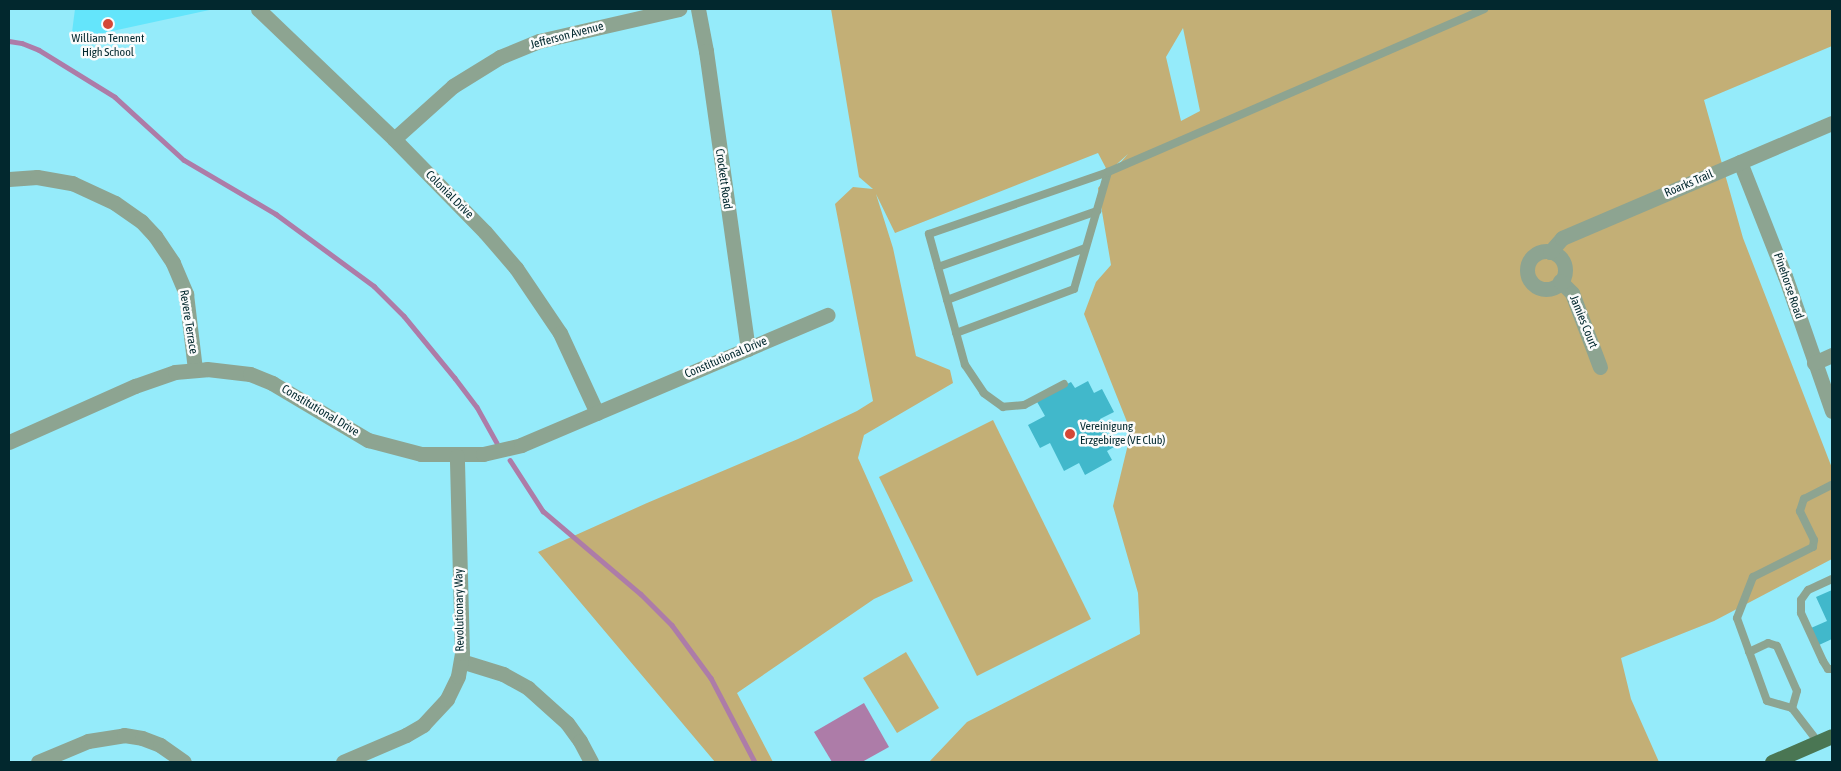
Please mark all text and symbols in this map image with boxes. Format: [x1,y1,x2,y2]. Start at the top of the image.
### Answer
marker: William Tennent High School [102,18,114,30]
street label: Jefferson Avenue [529,19,605,53]
place label: William Tennent High School [72,32,144,60]
street label: Crockett Road [712,148,734,210]
street label: Roarks Trail [1663,167,1715,201]
street label: Colonial Drive [422,168,476,222]
street label: Pinehorse Road [1770,251,1806,321]
street label: Revere Terrace [176,289,200,355]
street label: Jamies Court [1566,293,1600,351]
street label: Constitutional Drive [683,334,769,382]
street label: Constitutional Drive [279,382,361,440]
place label: Vereinigung Erzgebirge (VE Club) [1080,420,1165,448]
marker: Vereinigung Erzgebirge (VE Club) [1064,428,1076,440]
street label: Revolutionary Way [452,568,468,652]

